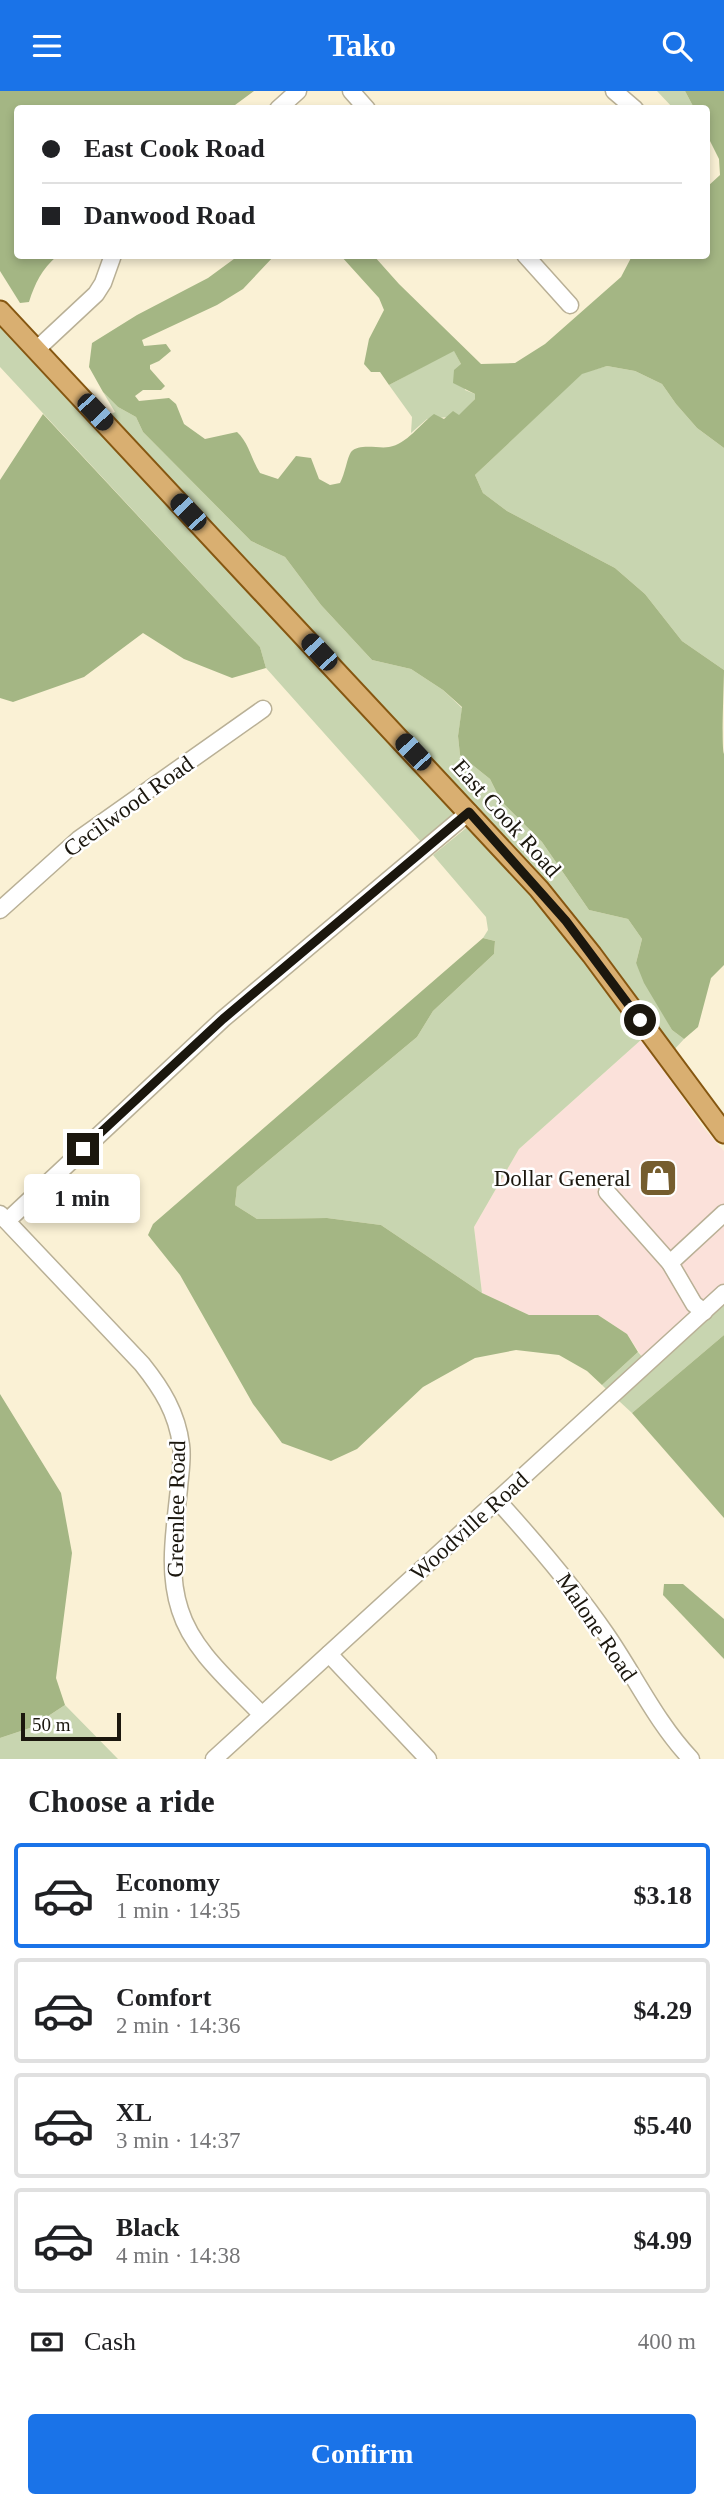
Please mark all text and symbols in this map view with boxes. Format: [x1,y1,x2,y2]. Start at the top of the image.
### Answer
icon: menu [28,27,66,65]
text: Tako [328,27,396,63]
icon: search [658,27,696,65]
text: East Cook Road [84,134,265,163]
text: Danwood Road [84,201,255,230]
car [73,389,118,435]
car [166,489,211,535]
car [297,629,342,675]
car [391,729,436,775]
street label: Cecilwood Road [59,751,198,862]
street label: East Cook Road [447,754,566,883]
route start [624,1004,656,1036]
route end [67,1133,99,1165]
shop icon: Dollar General [637,1157,679,1199]
place label: Dollar General [494,1166,631,1191]
callout: 1 min [25,1173,141,1223]
text: 1 min [54,1186,110,1211]
street label: Greenlee Road [163,1440,190,1578]
street label: Woodville Road [405,1467,534,1586]
street label: Malone Road [551,1569,642,1686]
scale bar [21,1710,121,1742]
text: 50 m [32,1714,71,1735]
text: Choose a ride [28,1783,215,1819]
icon: car [32,1864,95,1927]
text: Economy [116,1868,220,1897]
text: $3.18 [634,1881,692,1910]
text: 1 min · 14:35 [116,1898,241,1923]
icon: car [32,1979,95,2042]
text: Comfort [116,1983,211,2012]
text: $4.29 [634,1996,692,2025]
text: 2 min · 14:36 [116,2013,241,2038]
icon: car [32,2094,95,2157]
text: XL [116,2098,152,2127]
text: $5.40 [634,2111,692,2140]
text: 3 min · 14:37 [116,2128,241,2153]
icon: car [32,2209,95,2272]
text: Black [116,2213,180,2242]
text: $4.99 [634,2226,692,2255]
text: 4 min · 14:38 [116,2243,241,2268]
icon: cash [28,2323,66,2361]
text: Cash [84,2327,136,2356]
text: 400 m [638,2329,696,2354]
button: Confirm [28,2414,696,2494]

